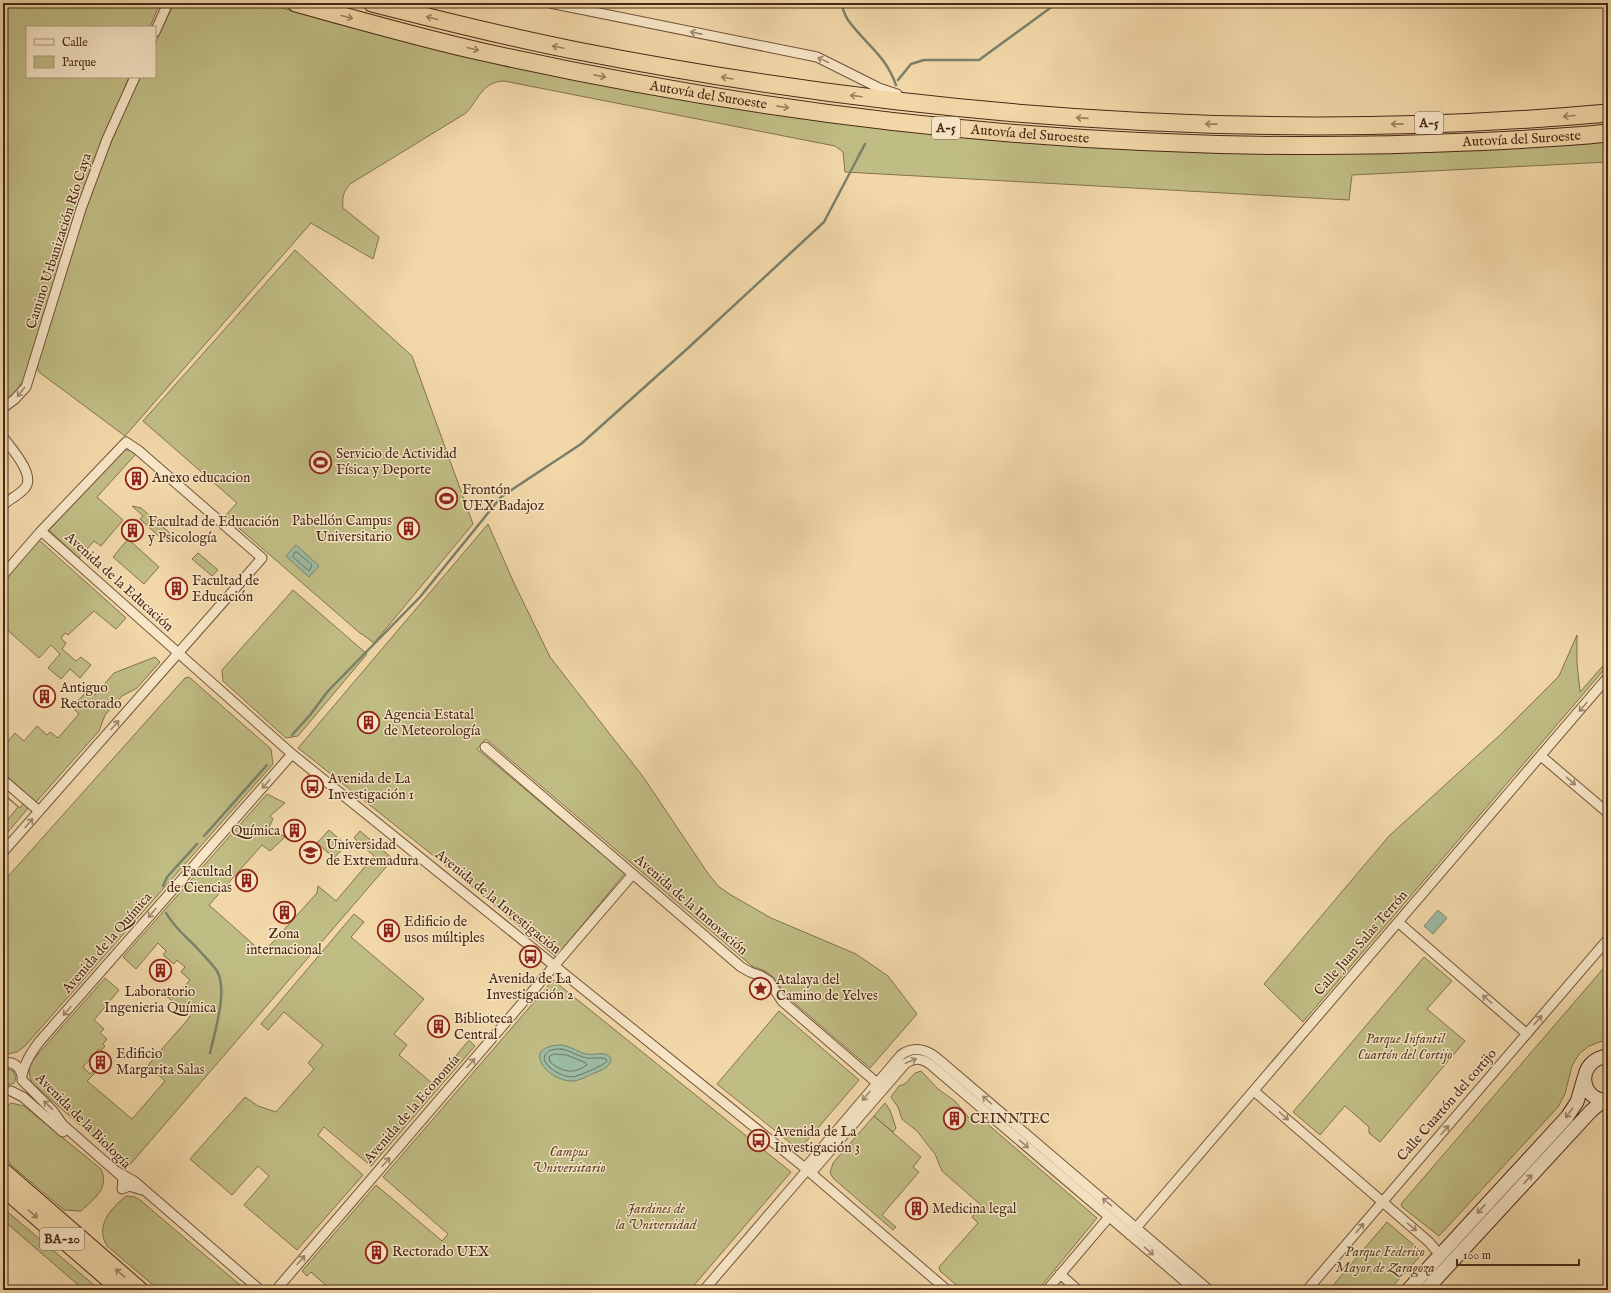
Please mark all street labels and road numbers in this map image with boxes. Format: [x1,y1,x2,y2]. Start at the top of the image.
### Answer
street label: Autovía del Suroeste [647,77,769,114]
road number: A-5 [1415,112,1443,134]
road number: A-5 [932,117,960,139]
street label: Autovía del Suroeste [969,120,1090,148]
street label: Autovía del Suroeste [1461,127,1582,151]
street label: Camino Urbanización Río Caya [22,150,96,331]
street label: Avenida de la Educación [60,528,178,636]
street label: Avenida de la Investigación [431,845,565,959]
street label: Avenida de la Innovación [630,850,752,960]
street label: Calle Juan Salas Terrón [1310,886,1412,999]
street label: Avenida de la Química [57,888,157,998]
street label: Calle Cuartón del cortijo [1393,1045,1501,1165]
street label: Avenida de la Economía [359,1050,465,1168]
street label: Avenida de la Biología [31,1069,135,1173]
road number: BA-20 [40,1228,84,1250]

